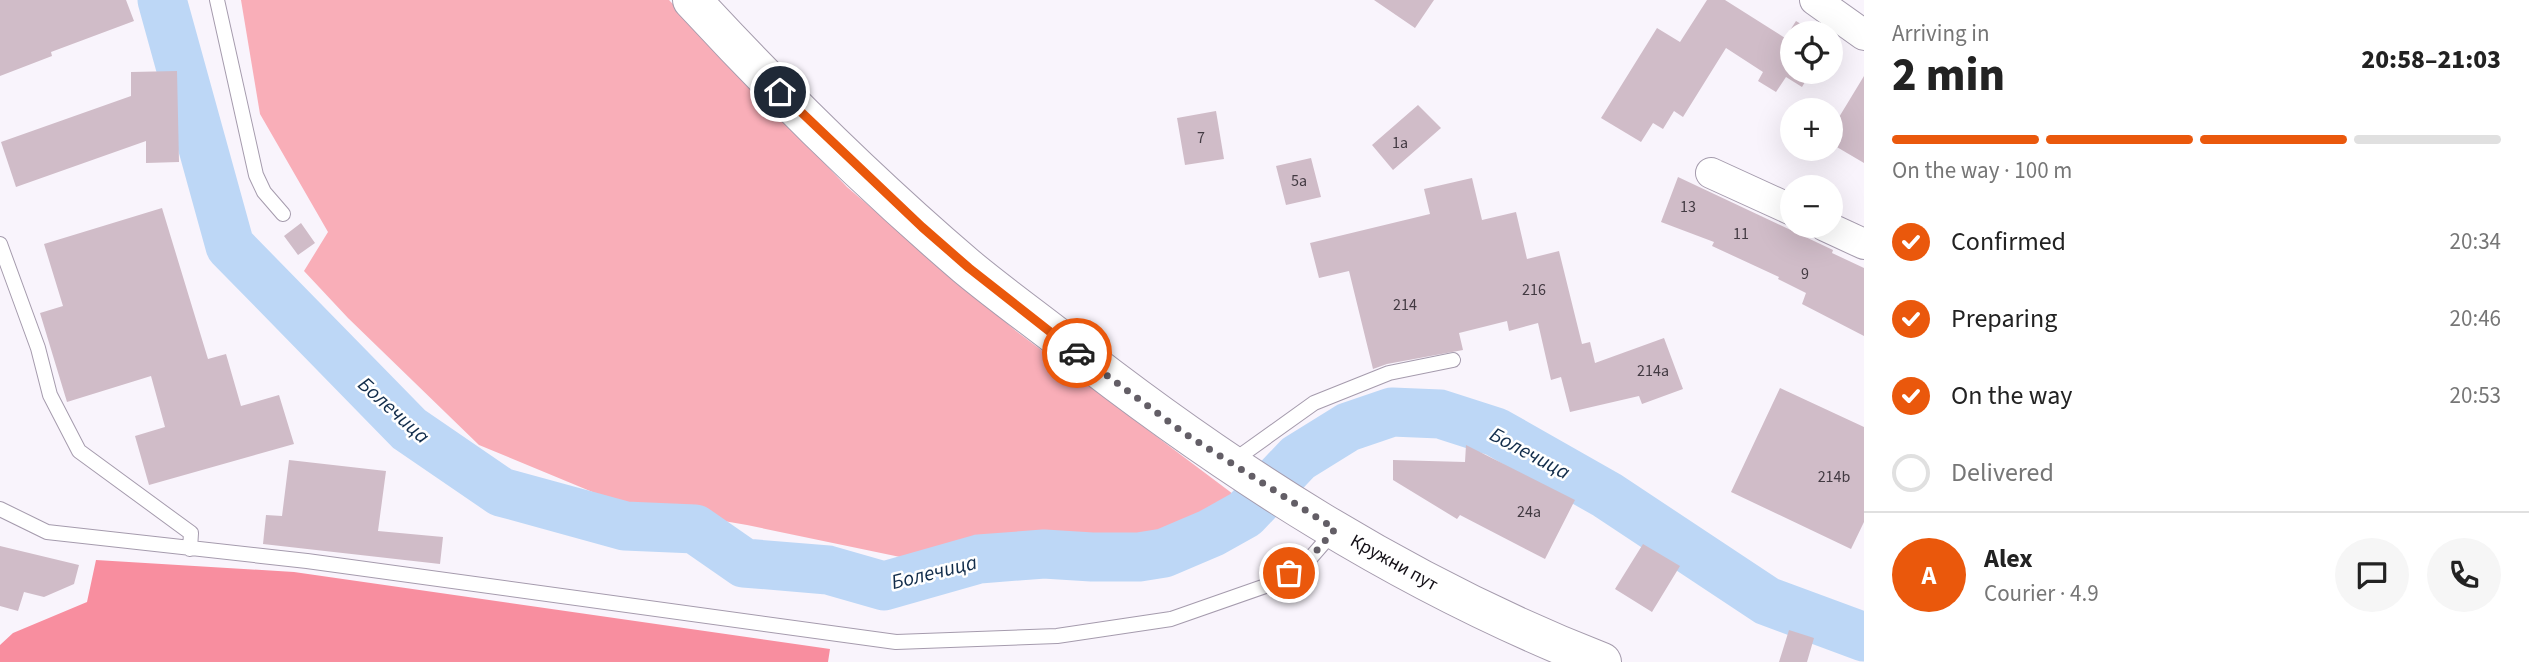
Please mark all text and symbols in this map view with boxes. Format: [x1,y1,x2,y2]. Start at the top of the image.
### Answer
text: Arriving in [1892,17,1990,50]
map controls [1780,21,1843,238]
button: locate [1780,21,1843,84]
text: 20:58–21:03 [2361,41,2501,78]
text: 2 min [1892,43,2005,108]
pin [750,62,810,122]
icon: home [761,73,799,111]
button: + [1780,98,1843,161]
house number: 7 [1197,127,1205,149]
house number: 1a [1392,132,1408,154]
text: On the way · 100 m [1892,154,2072,187]
house number: 5a [1291,170,1307,192]
button: − [1780,175,1843,238]
house number: 13 [1680,196,1696,218]
house number: 11 [1733,223,1749,245]
icon: check [1892,223,1930,261]
text: Confirmed [1951,223,2066,260]
text: 20:34 [2450,225,2501,258]
house number: 9 [1801,263,1809,285]
house number: 216 [1522,279,1546,301]
house number: 214 [1393,294,1417,316]
icon: check [1892,300,1930,338]
text: Preparing [1951,300,2057,337]
text: 20:46 [2450,302,2501,335]
courier [1042,318,1112,388]
icon: car [1058,334,1096,372]
house number: 214a [1637,360,1669,382]
water label: Болечица [352,370,436,450]
icon: check [1892,377,1930,415]
text: On the way [1951,377,2072,414]
text: 20:53 [2450,379,2501,412]
water label: Болечица [1484,419,1576,487]
text: Delivered [1951,454,2054,491]
house number: 214b [1818,466,1850,488]
house number: 24a [1517,501,1541,523]
street label: Кружни пут [1345,528,1443,598]
button: chat [2335,538,2409,612]
button: phone [2427,538,2501,612]
text: Alex [1984,540,2033,577]
pin [1259,543,1319,603]
water label: Болечица [888,547,980,597]
icon: bag [1270,554,1308,592]
text: A [1922,557,1936,594]
text: Courier · 4.9 [1984,577,2099,610]

